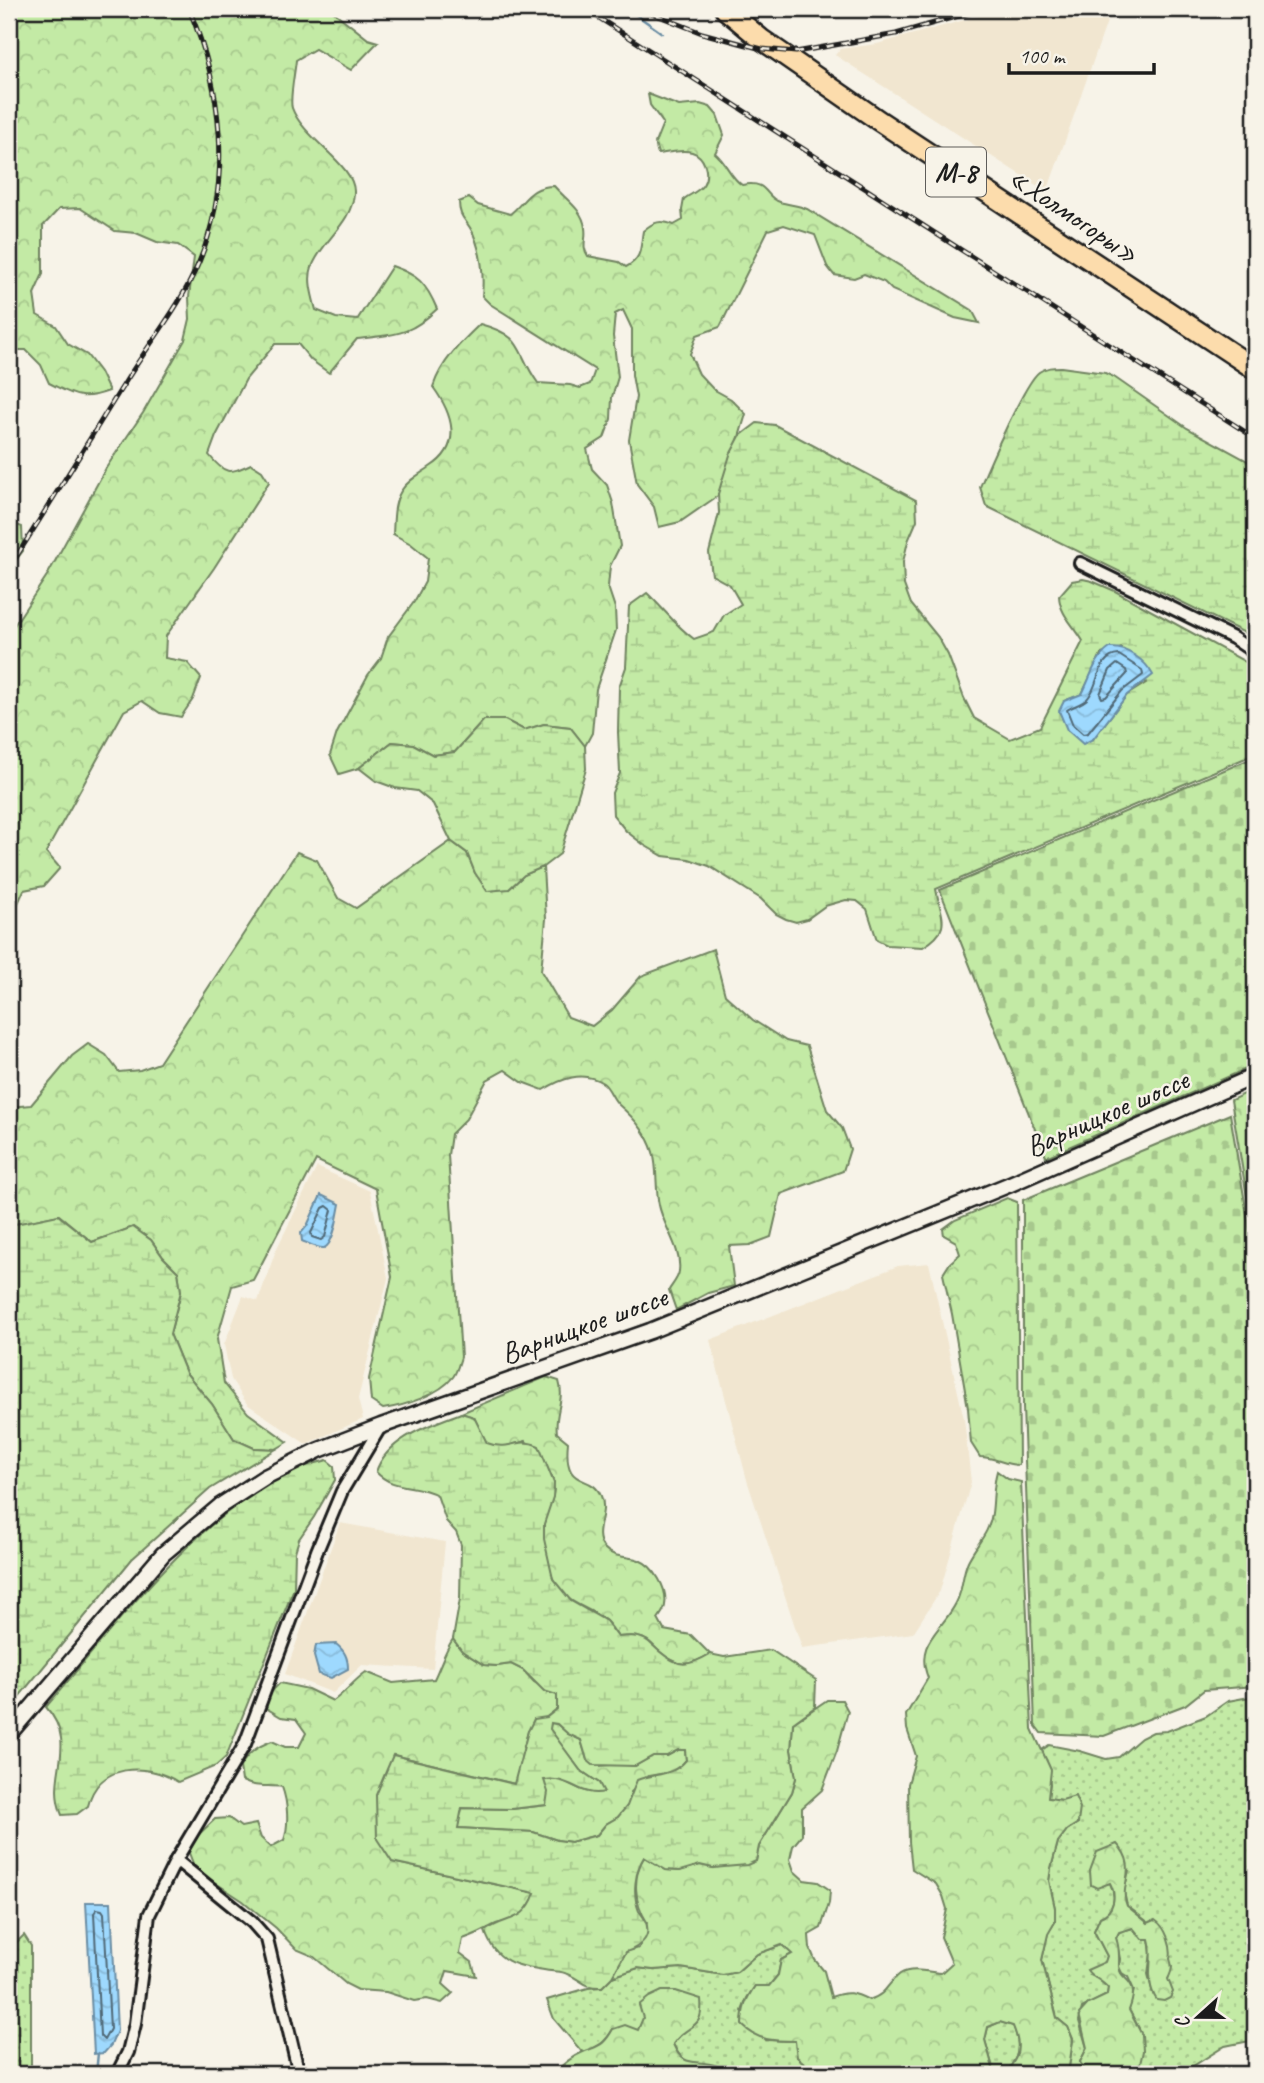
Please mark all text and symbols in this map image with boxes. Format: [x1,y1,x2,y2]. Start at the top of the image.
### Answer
scale bar [1009,32,1154,76]
text: 100 m [1019,43,1066,69]
road number: М-8 [926,148,986,196]
street label: «Холмогоры» [1002,158,1146,272]
street label: Варницкое шоссе [1020,1059,1196,1166]
street label: Варницкое шоссе [496,1277,674,1373]
north arrow [1162,1982,1232,2052]
text: С [1169,2012,1196,2031]

